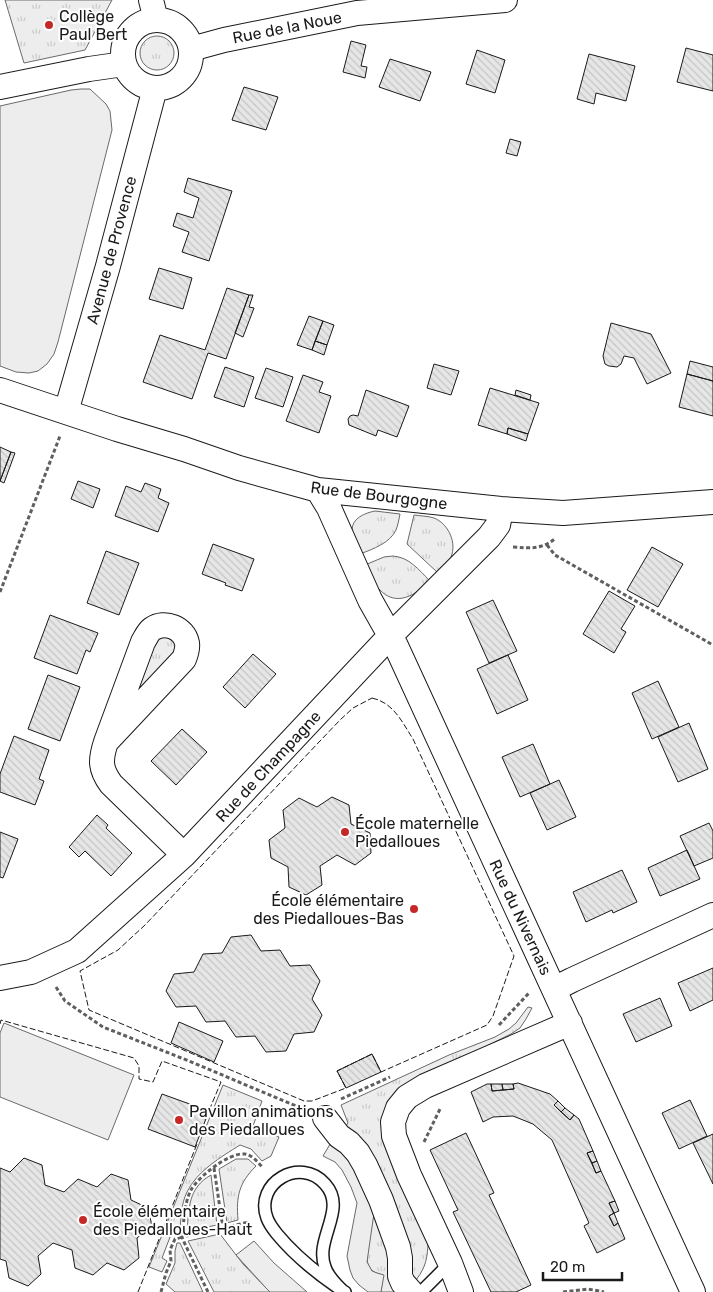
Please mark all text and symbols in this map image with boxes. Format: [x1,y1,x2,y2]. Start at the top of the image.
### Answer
place label: Collège Paul Bert [59,7,127,44]
street label: Rue de la Noue [231,8,343,47]
marker: Collège Paul Bert [43,19,55,31]
street label: Avenue de Provence [83,174,140,326]
street label: Rue de Bourgogne [309,478,448,513]
street label: Rue de Champagne [212,707,325,826]
place label: École maternelle Piedalloues [355,814,479,851]
marker: École maternelle Piedalloues [339,826,351,838]
street label: Rue du Nivernais [485,856,556,978]
place label: École élémentaire des Piedalloues-Bas [253,891,404,928]
marker: École élémentaire des Piedalloues-Bas [408,903,420,915]
place label: Pavillon animations des Piedalloues [189,1102,334,1139]
marker: Pavillon animations des Piedalloues [173,1114,185,1126]
place label: École élémentaire des Piedalloues-Haut [93,1202,252,1239]
marker: École élémentaire des Piedalloues-Haut [77,1214,89,1226]
scale bar [543,1250,622,1282]
text: 20 m [550,1258,585,1276]

